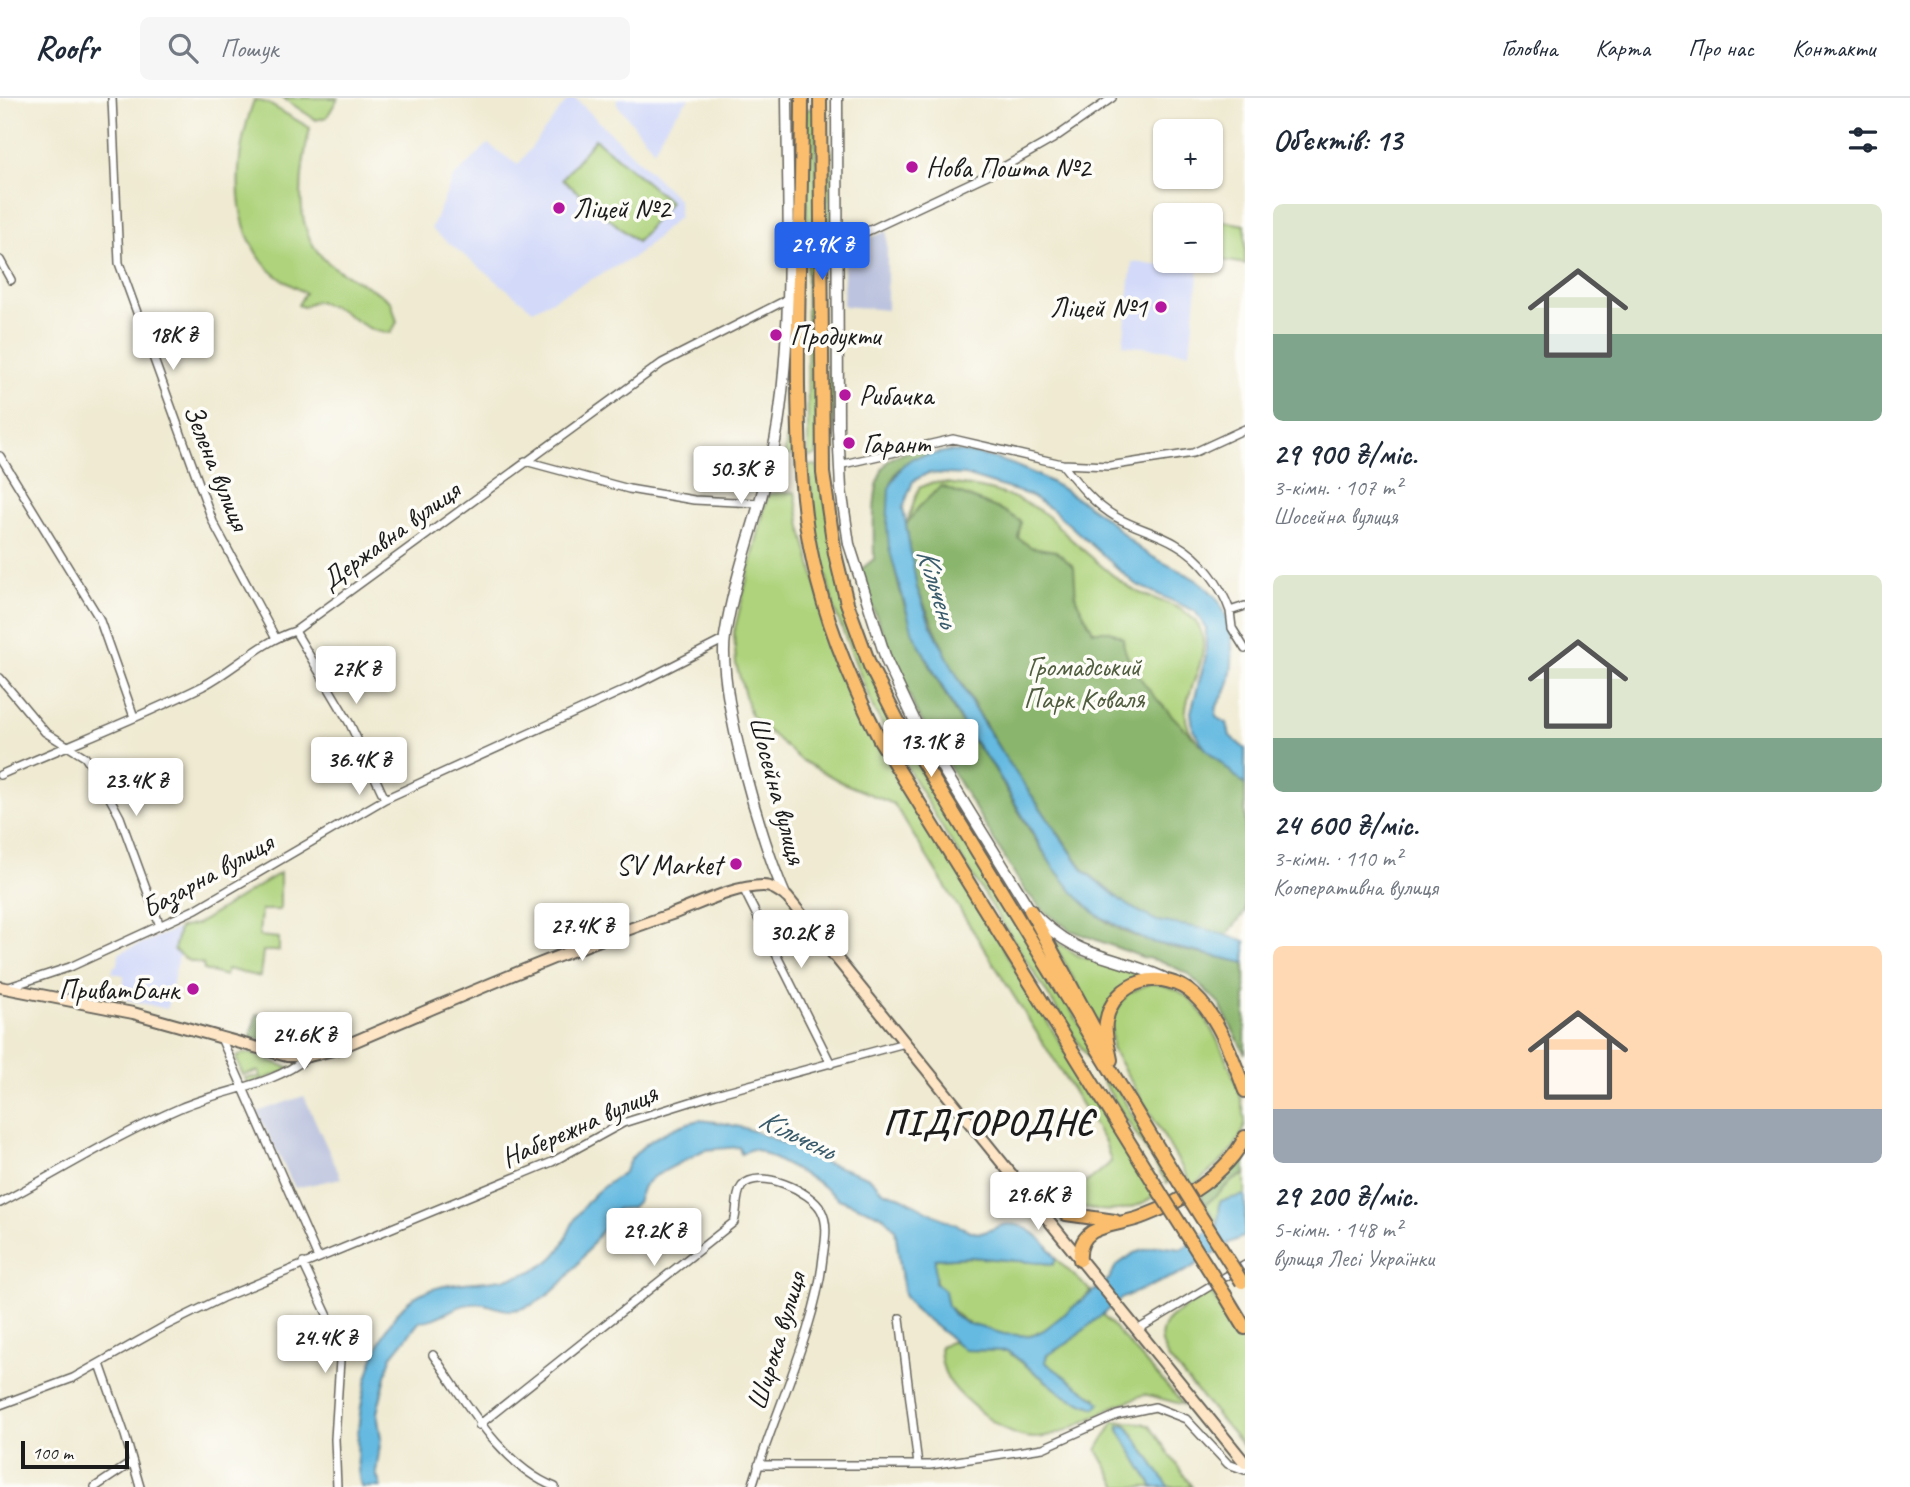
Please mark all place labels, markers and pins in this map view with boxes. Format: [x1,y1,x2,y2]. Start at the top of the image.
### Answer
place label: Нова Пошта №2 [926,150,1093,185]
marker: Нова Пошта №2 [904,159,920,175]
place label: Ліцей №2 [573,191,672,226]
marker: Ліцей №2 [551,200,567,216]
pin: 29.9K ₴ [757,222,887,282]
place label: Ліцей №1 [1050,290,1148,325]
marker: Ліцей №1 [1153,299,1169,315]
pin: 18K ₴ [124,313,222,372]
place label: Продукти [790,318,883,353]
marker: Продукти [768,327,784,343]
place label: Рибачка [859,378,935,413]
marker: Рибачка [837,387,853,403]
place label: Гарант [863,426,932,461]
marker: Гарант [841,435,857,451]
pin: 50.3K ₴ [676,446,806,506]
pin: 27K ₴ [307,646,405,706]
pin: 13.1K ₴ [866,720,996,779]
pin: 36.4K ₴ [294,738,424,797]
pin: 23.4K ₴ [71,758,201,818]
place label: SV Market [616,847,726,882]
marker: SV Market [728,856,744,872]
pin: 27.4K ₴ [517,904,647,963]
pin: 30.2K ₴ [736,910,866,970]
place label: ПриватБанк [58,972,182,1007]
marker: ПриватБанк [185,981,201,997]
pin: 24.6K ₴ [239,1012,369,1072]
pin: 29.6K ₴ [973,1172,1103,1232]
pin: 29.2K ₴ [589,1208,719,1268]
pin: 24.4K ₴ [260,1316,390,1375]

